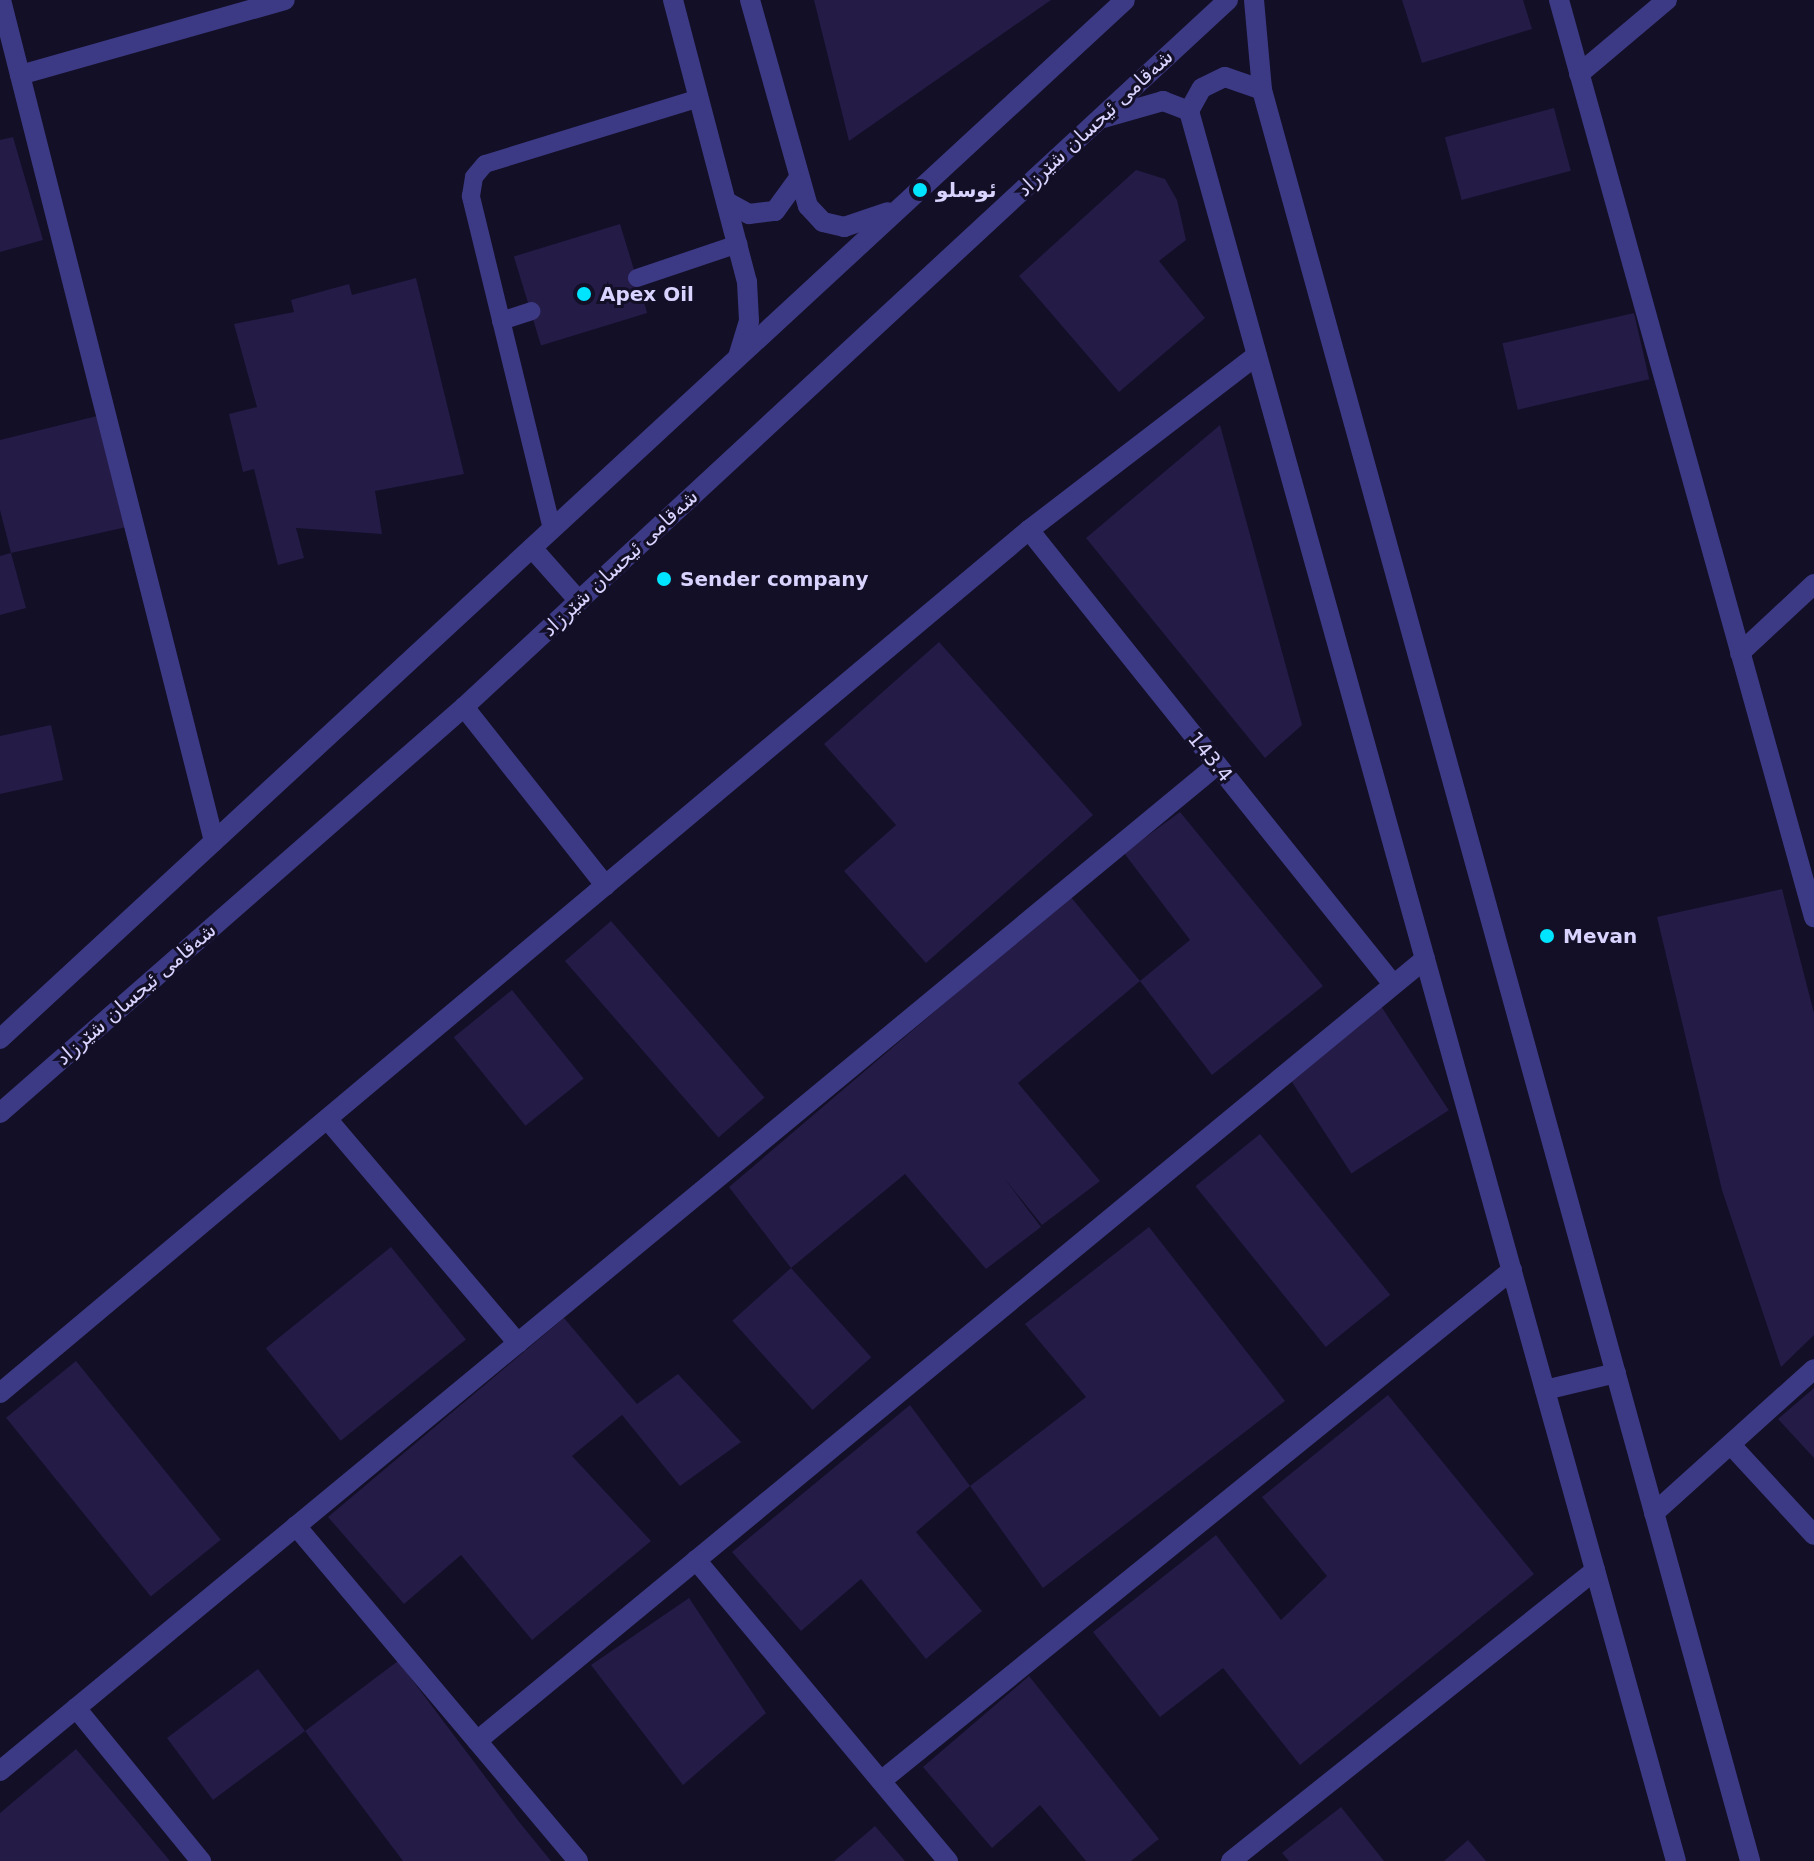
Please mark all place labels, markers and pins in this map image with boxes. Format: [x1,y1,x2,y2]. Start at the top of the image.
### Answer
place label: ئوسلو [936,178,996,202]
marker: ئوسلو [911,181,929,199]
place label: Apex Oil [600,282,694,306]
marker: Apex Oil [575,285,593,303]
place label: Sender company [680,567,868,591]
marker: Sender company [655,570,673,588]
place label: Mevan [1563,924,1637,948]
marker: Mevan [1538,927,1556,945]

